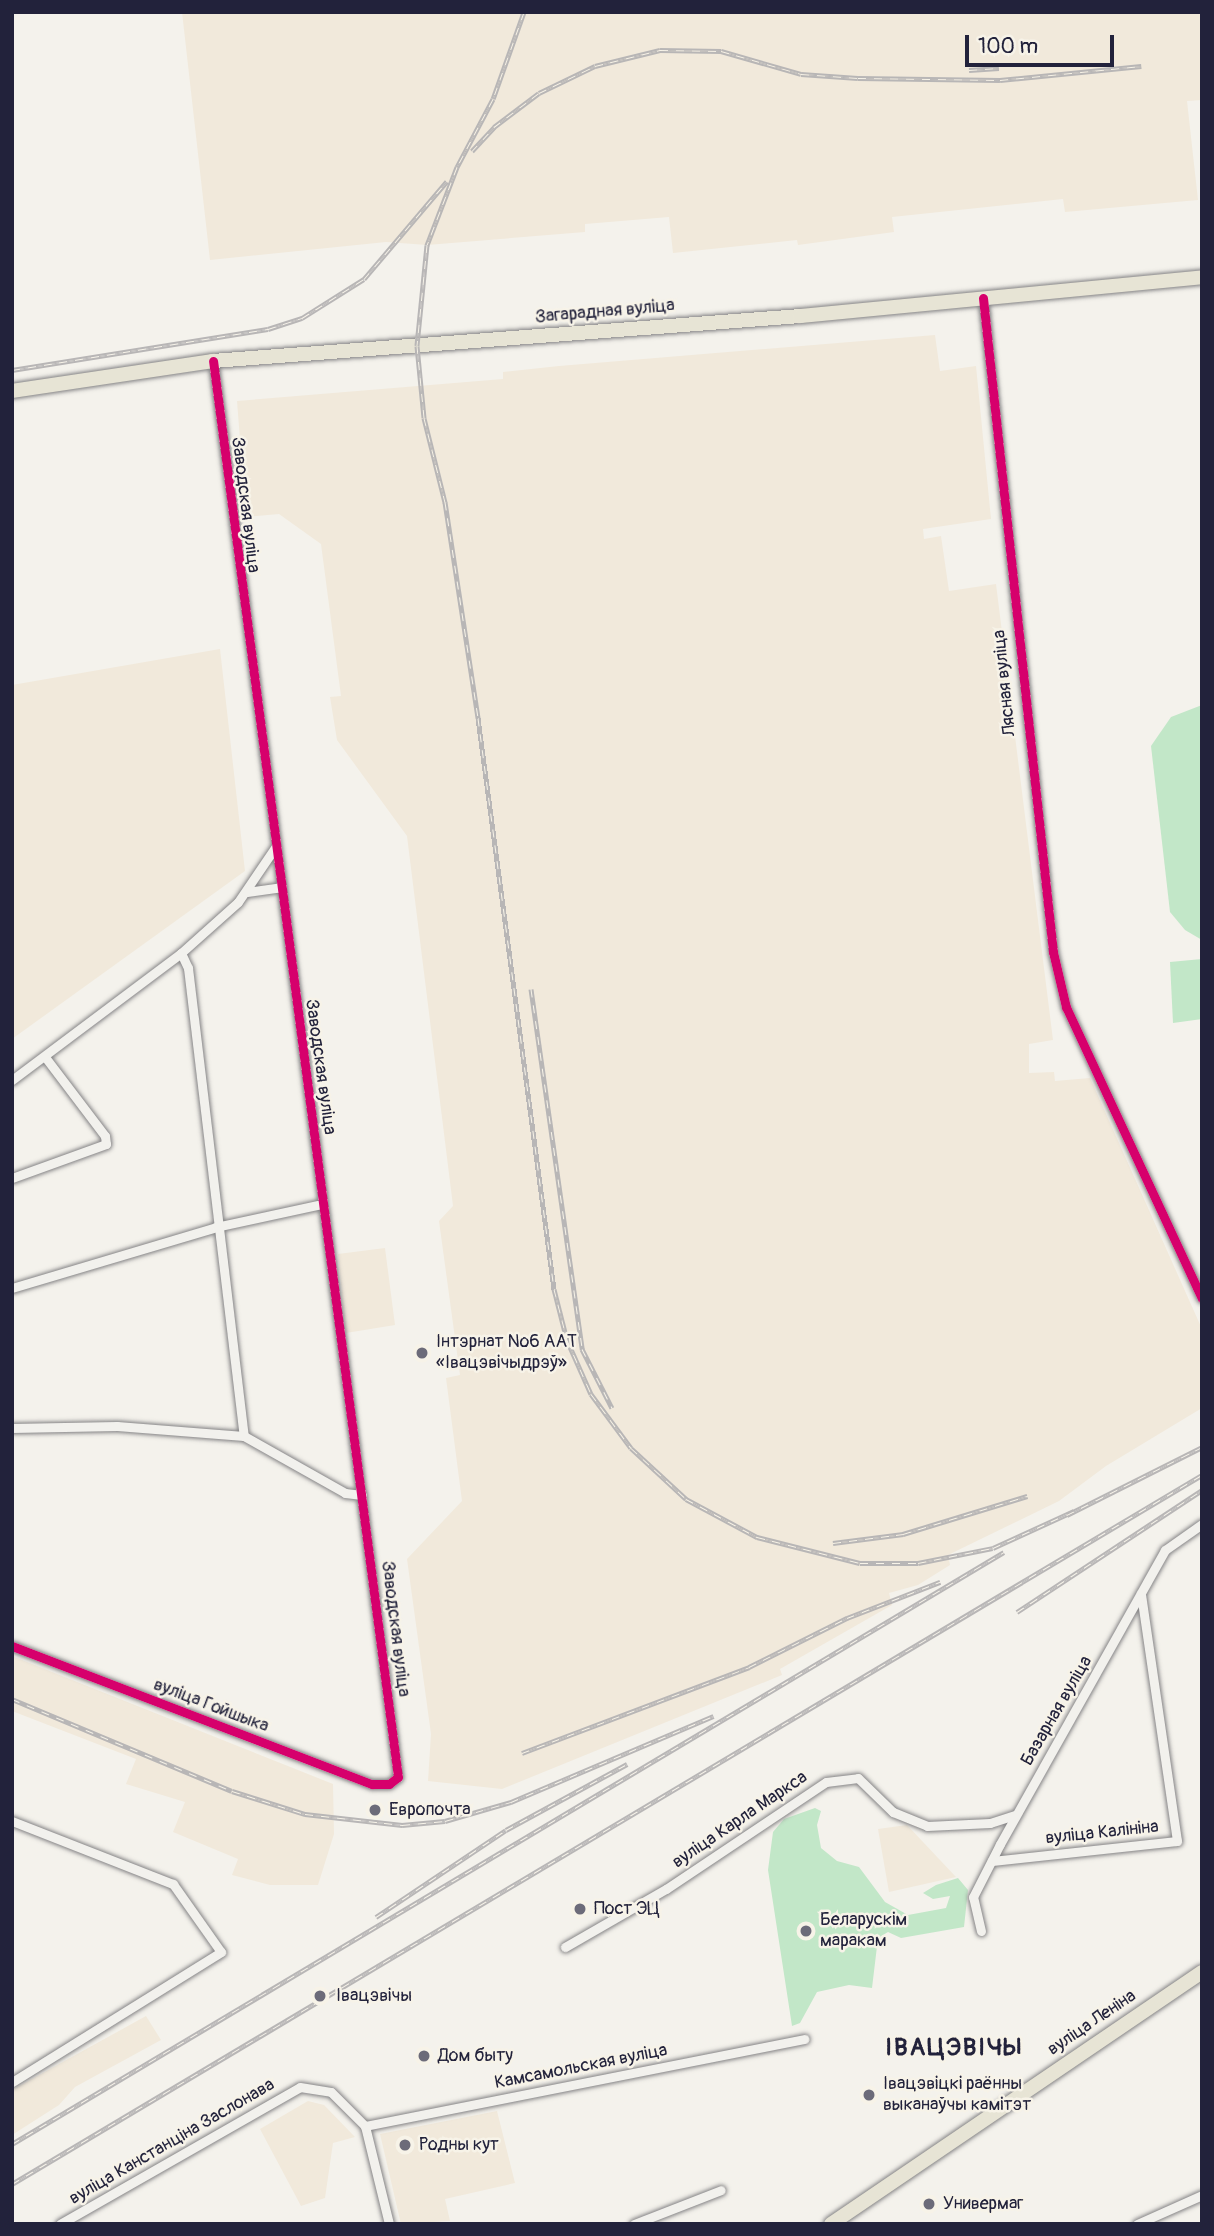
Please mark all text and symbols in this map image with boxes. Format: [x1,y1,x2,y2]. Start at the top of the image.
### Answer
scale bar [969,21,1118,65]
text: 100 m [978,33,1038,60]
street label: Загарадная вуліца [534,295,676,329]
street label: Заводская вуліца [226,436,264,574]
street label: Лясная вуліца [989,629,1021,737]
street label: Заводская вуліца [300,998,340,1136]
place label: Інтэрнат №6 ААТ «Івацэвічыдрэў» [436,1332,577,1374]
marker: Інтэрнат №6 ААТ «Івацэвічыдрэў» [414,1345,430,1361]
street label: Заводская вуліца [376,1560,414,1698]
street label: Базарная вуліца [1017,1652,1097,1770]
street label: вуліца Гойшыка [150,1674,272,1738]
street label: вуліца Карла Маркса [668,1767,812,1873]
place label: Европочта [389,1799,471,1821]
marker: Европочта [367,1802,383,1818]
street label: вуліца Калініна [1044,1816,1160,1850]
place label: Пост ЭЦ [594,1898,660,1920]
marker: Пост ЭЦ [572,1901,588,1917]
place label: Беларускім маракам [820,1910,907,1952]
marker: Беларускім маракам [798,1923,814,1939]
place label: Івацэвічы [336,1985,412,2007]
marker: Івацэвічы [310,1986,330,2006]
street label: вуліца Леніна [1044,1986,1140,2060]
district label: ІВАЦЭВІЧЫ [886,2034,1022,2062]
street label: Камсамольская вуліца [493,2040,669,2094]
place label: Дом быту [438,2045,513,2067]
marker: Дом быту [416,2048,432,2064]
street label: вуліца Канстанціна Заслонава [66,2074,278,2210]
place label: Івацэвіцкі раённы выканаўчы камітэт [883,2074,1031,2116]
marker: Івацэвіцкі раённы выканаўчы камітэт [861,2087,877,2103]
place label: Родны кут [419,2134,499,2156]
marker: Родны кут [397,2137,413,2153]
place label: Универмаг [943,2193,1023,2215]
marker: Универмаг [921,2196,937,2212]

